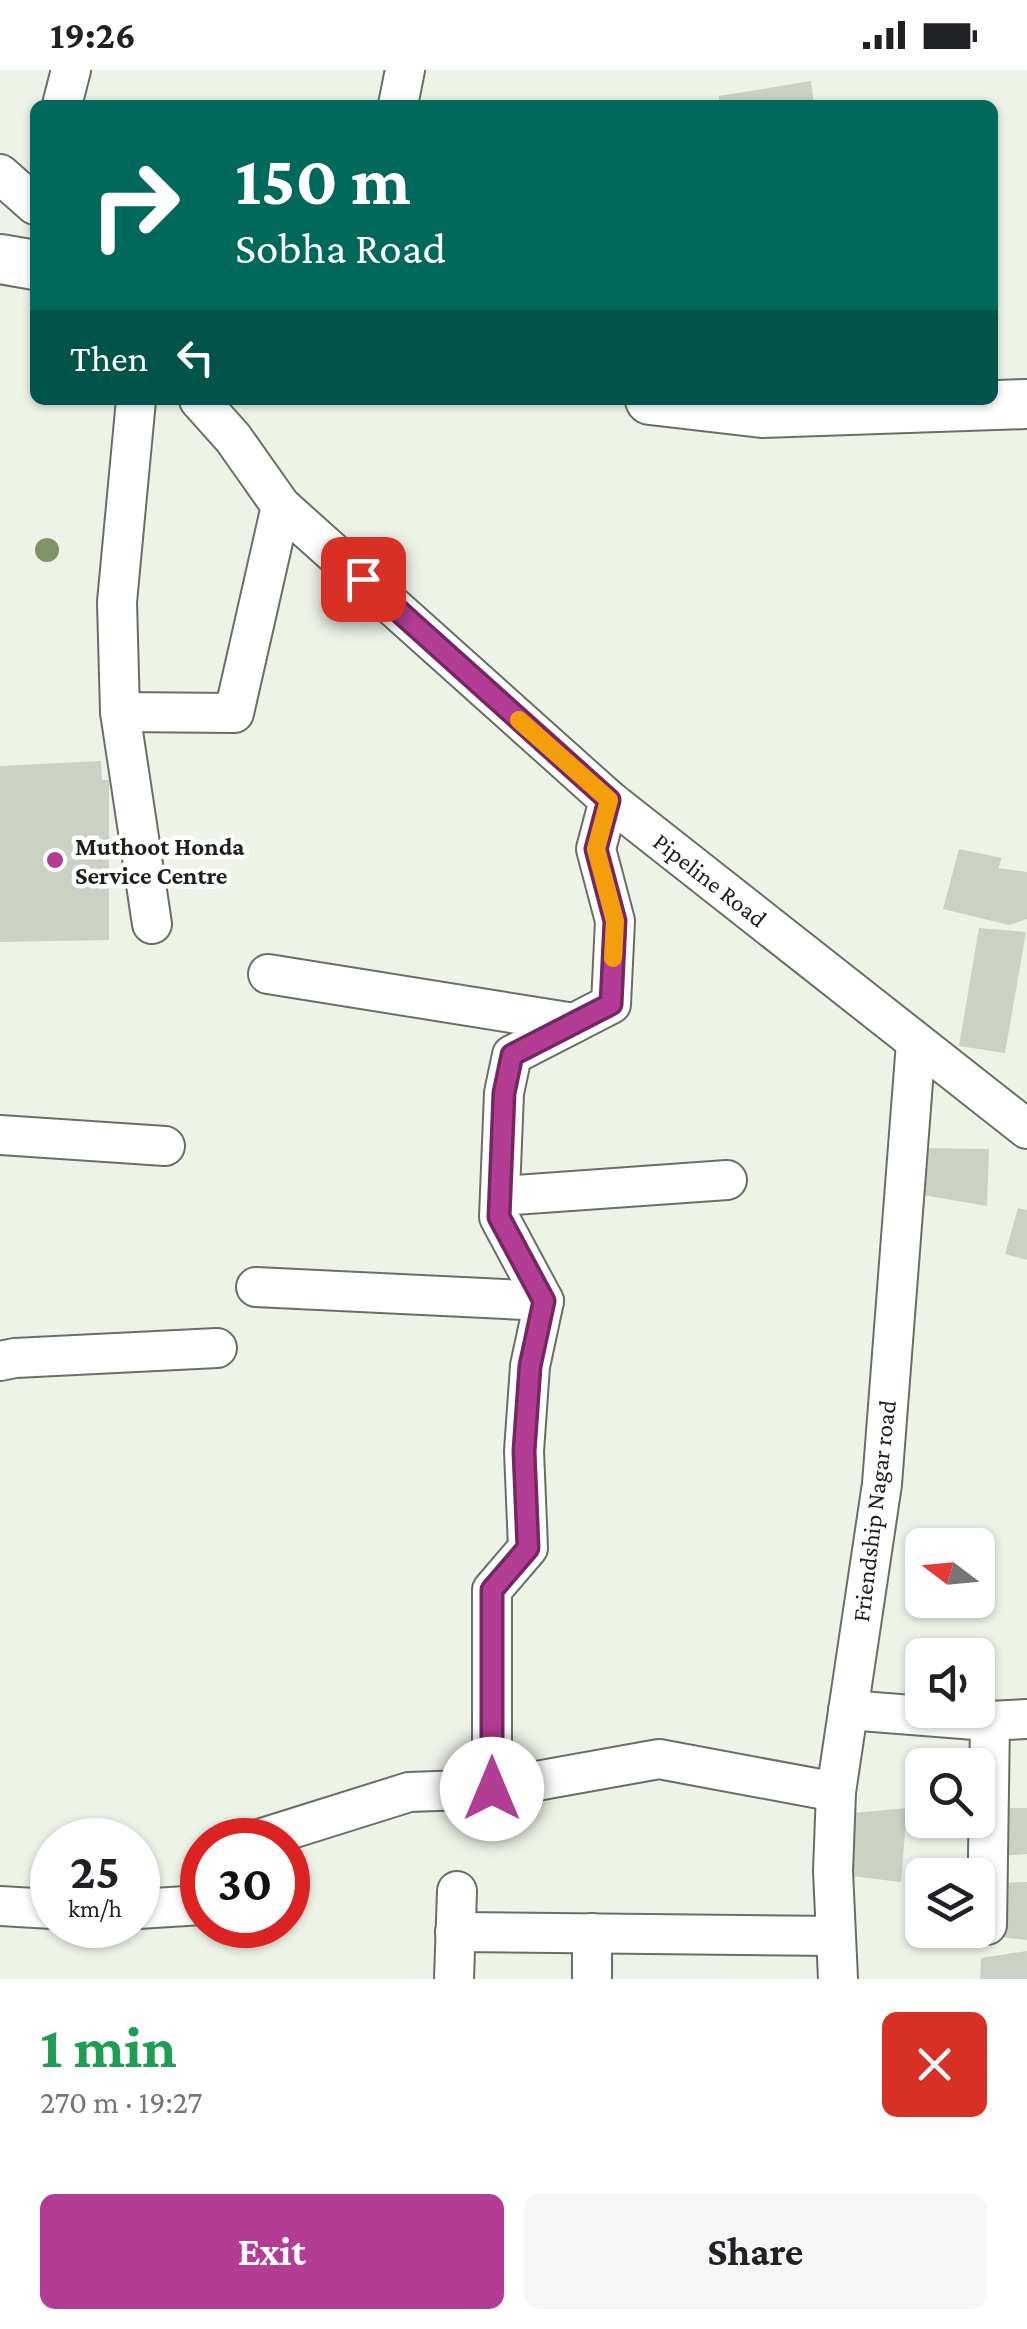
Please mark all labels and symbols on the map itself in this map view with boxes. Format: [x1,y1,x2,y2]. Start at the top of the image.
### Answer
pin [321,537,406,622]
street label: Pipeline Road [647,827,772,933]
place label: Muthoot Honda Service Centre [75,833,245,889]
marker: Muthoot Honda Service Centre [44,849,66,871]
street label: Friendship Nagar road [847,1399,902,1624]
north arrow [905,1528,995,1618]
position arrow [440,1737,544,1841]
speed limit sign: 30 [180,1818,310,1948]

